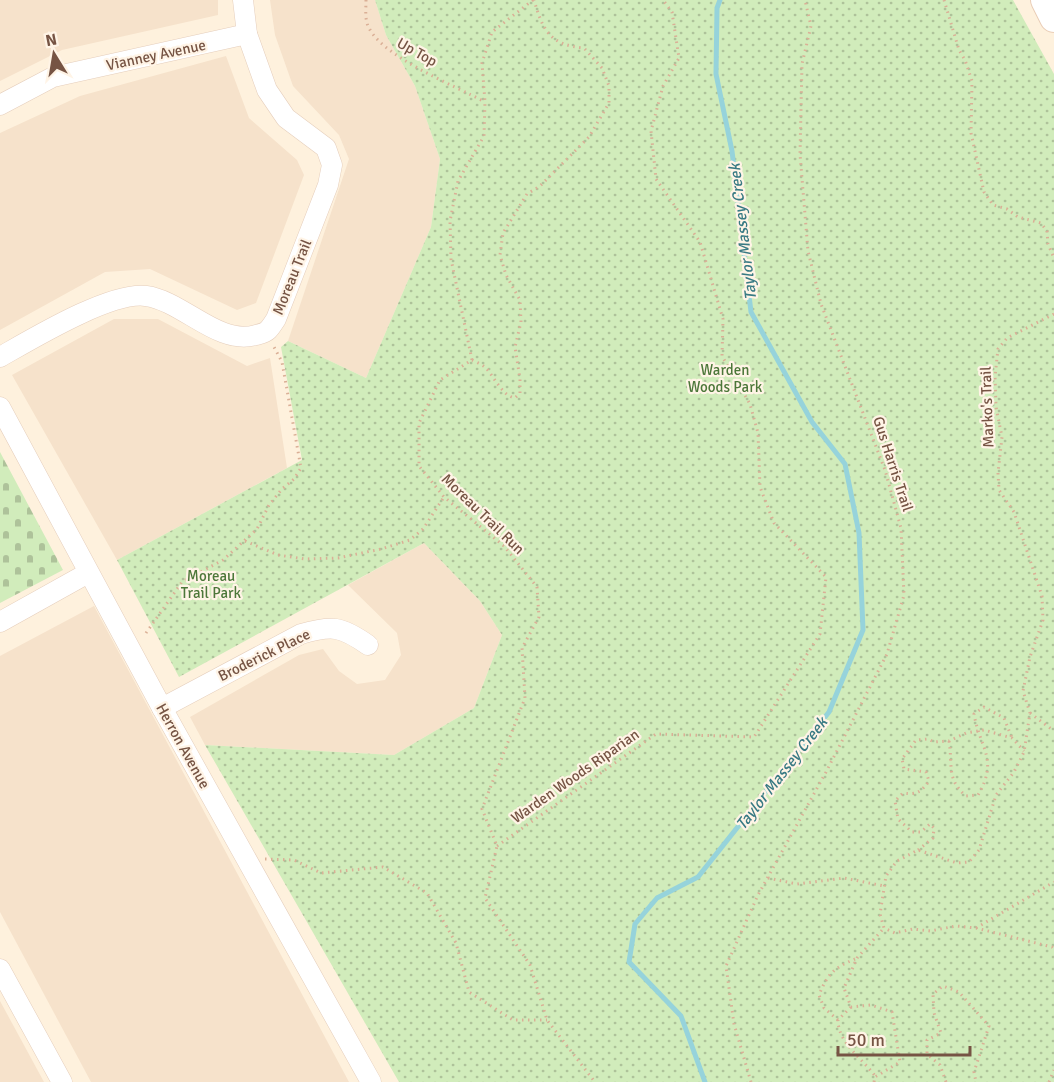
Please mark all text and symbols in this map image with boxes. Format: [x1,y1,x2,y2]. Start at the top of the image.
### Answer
north arrow [24,24,84,84]
text: N [44,29,59,51]
street label: Up Top [394,34,440,70]
street label: Vianney Avenue [105,36,207,74]
water label: Taylor Massey Creek [724,160,761,301]
street label: Moreau Trail [269,237,315,317]
park label: Warden Woods Park [688,361,763,396]
street label: Marko's Trail [977,366,997,448]
street label: Gus Harris Trail [869,414,917,514]
street label: Moreau Trail Run [438,470,528,558]
park label: Moreau Trail Park [181,567,242,602]
street label: Broderick Place [215,625,313,685]
street label: Herron Avenue [152,700,214,792]
water label: Taylor Massey Creek [732,712,833,834]
street label: Warden Woods Riparian [508,725,642,827]
scale bar [838,1019,970,1057]
text: 50 m [847,1029,885,1051]

